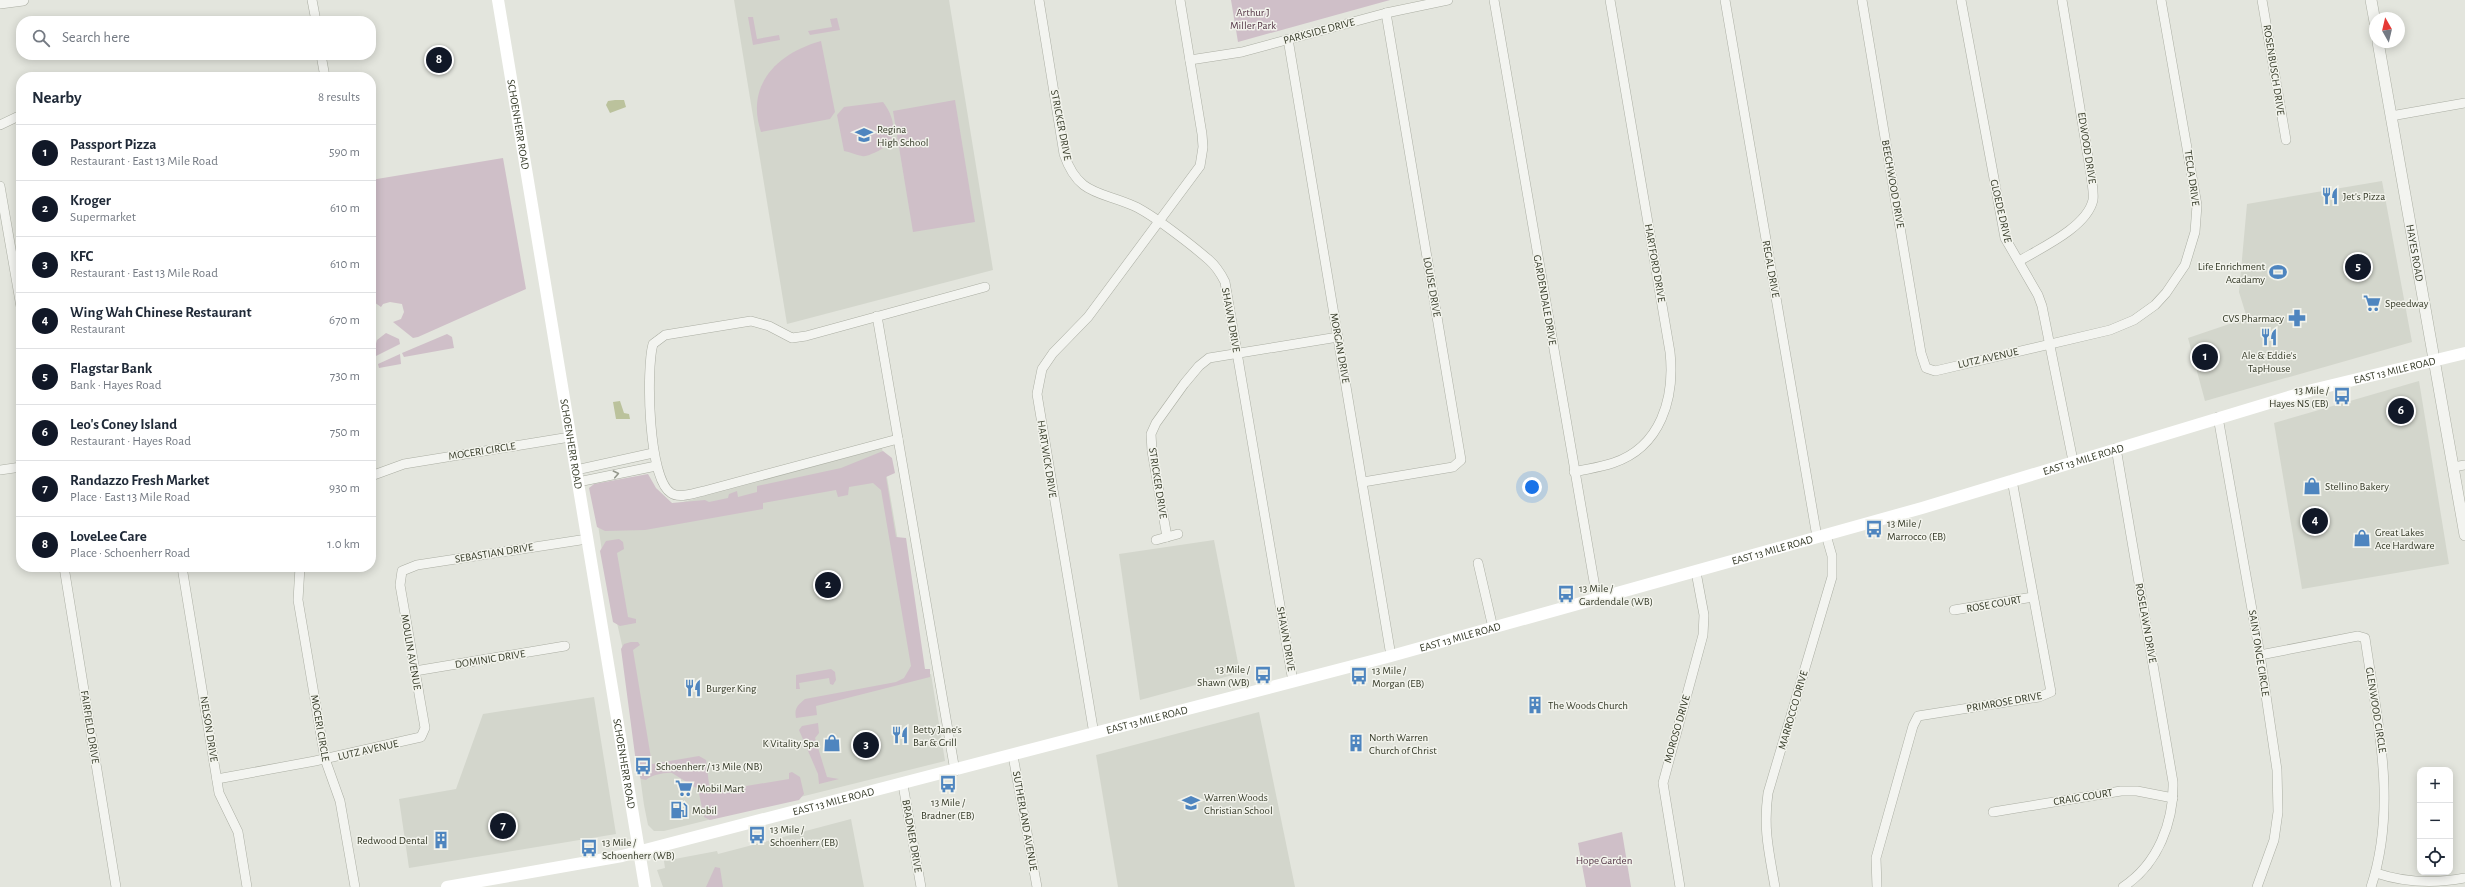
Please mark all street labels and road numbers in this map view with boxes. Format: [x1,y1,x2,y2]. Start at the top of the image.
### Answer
street label: PARKSIDE DRIVE [1282,16,1357,46]
street label: ROSENBUSCH DRIVE [2261,24,2287,117]
street label: SCHOENHERR ROAD [506,78,531,170]
street label: STRICKER DRIVE [1049,89,1073,162]
street label: EDWOOD DRIVE [2076,111,2098,185]
street label: BEECHWOOD DRIVE [1880,139,1906,230]
street label: TECLA DRIVE [2183,149,2201,207]
street label: GLOEDE DRIVE [1988,178,2014,244]
street label: HARTFORD DRIVE [1643,223,1667,304]
street label: HAYES ROAD [2405,223,2426,282]
street label: REGAL DRIVE [1761,239,1782,299]
street label: GARDENDALE DRIVE [1532,254,1558,347]
street label: LOUISE DRIVE [1421,256,1443,319]
street label: SHAWN DRIVE [1220,287,1242,354]
street label: MORGAN DRIVE [1328,312,1352,385]
street label: LUTZ AVENUE [1957,346,2020,370]
street label: EAST 13 MILE ROAD [2353,355,2437,385]
street label: SCHOENHERR ROAD [559,398,584,490]
street label: HARTWICK DRIVE [1035,419,1059,499]
street label: MOCERI CIRCLE [448,440,517,462]
street label: EAST 13 MILE ROAD [2042,442,2125,477]
street label: STRICKER DRIVE [1147,447,1169,520]
street label: EAST 13 MILE ROAD [1730,533,1814,566]
street label: SEBASTIAN DRIVE [454,541,535,565]
street label: ROSELAWN DRIVE [2134,582,2159,664]
street label: ROSE COURT [1965,594,2023,614]
street label: SHAWN DRIVE [1275,606,1297,673]
street label: SAINT ONGE CIRCLE [2247,609,2271,698]
street label: MOULIN AVENUE [399,613,423,691]
street label: EAST 13 MILE ROAD [1418,620,1502,653]
street label: DOMINIC DRIVE [454,648,527,670]
street label: GLENWOOD CIRCLE [2364,666,2388,754]
street label: MARROCCO DRIVE [1776,668,1810,751]
street label: FAIRFIELD DRIVE [79,690,101,765]
street label: PRIMROSE DRIVE [1966,690,2043,714]
street label: MOROSO DRIVE [1662,693,1692,764]
street label: MOCERI CIRCLE [309,694,331,763]
street label: NELSON DRIVE [198,695,220,763]
street label: EAST 13 MILE ROAD [1105,704,1189,735]
street label: SCHOENHERR ROAD [612,718,637,810]
street label: LUTZ AVENUE [337,738,400,762]
street label: SUTHERLAND AVENUE [1011,770,1039,872]
street label: EAST 13 MILE ROAD [791,785,875,817]
street label: CRAIG COURT [2052,787,2114,807]
street label: BRADNER DRIVE [900,799,924,874]

